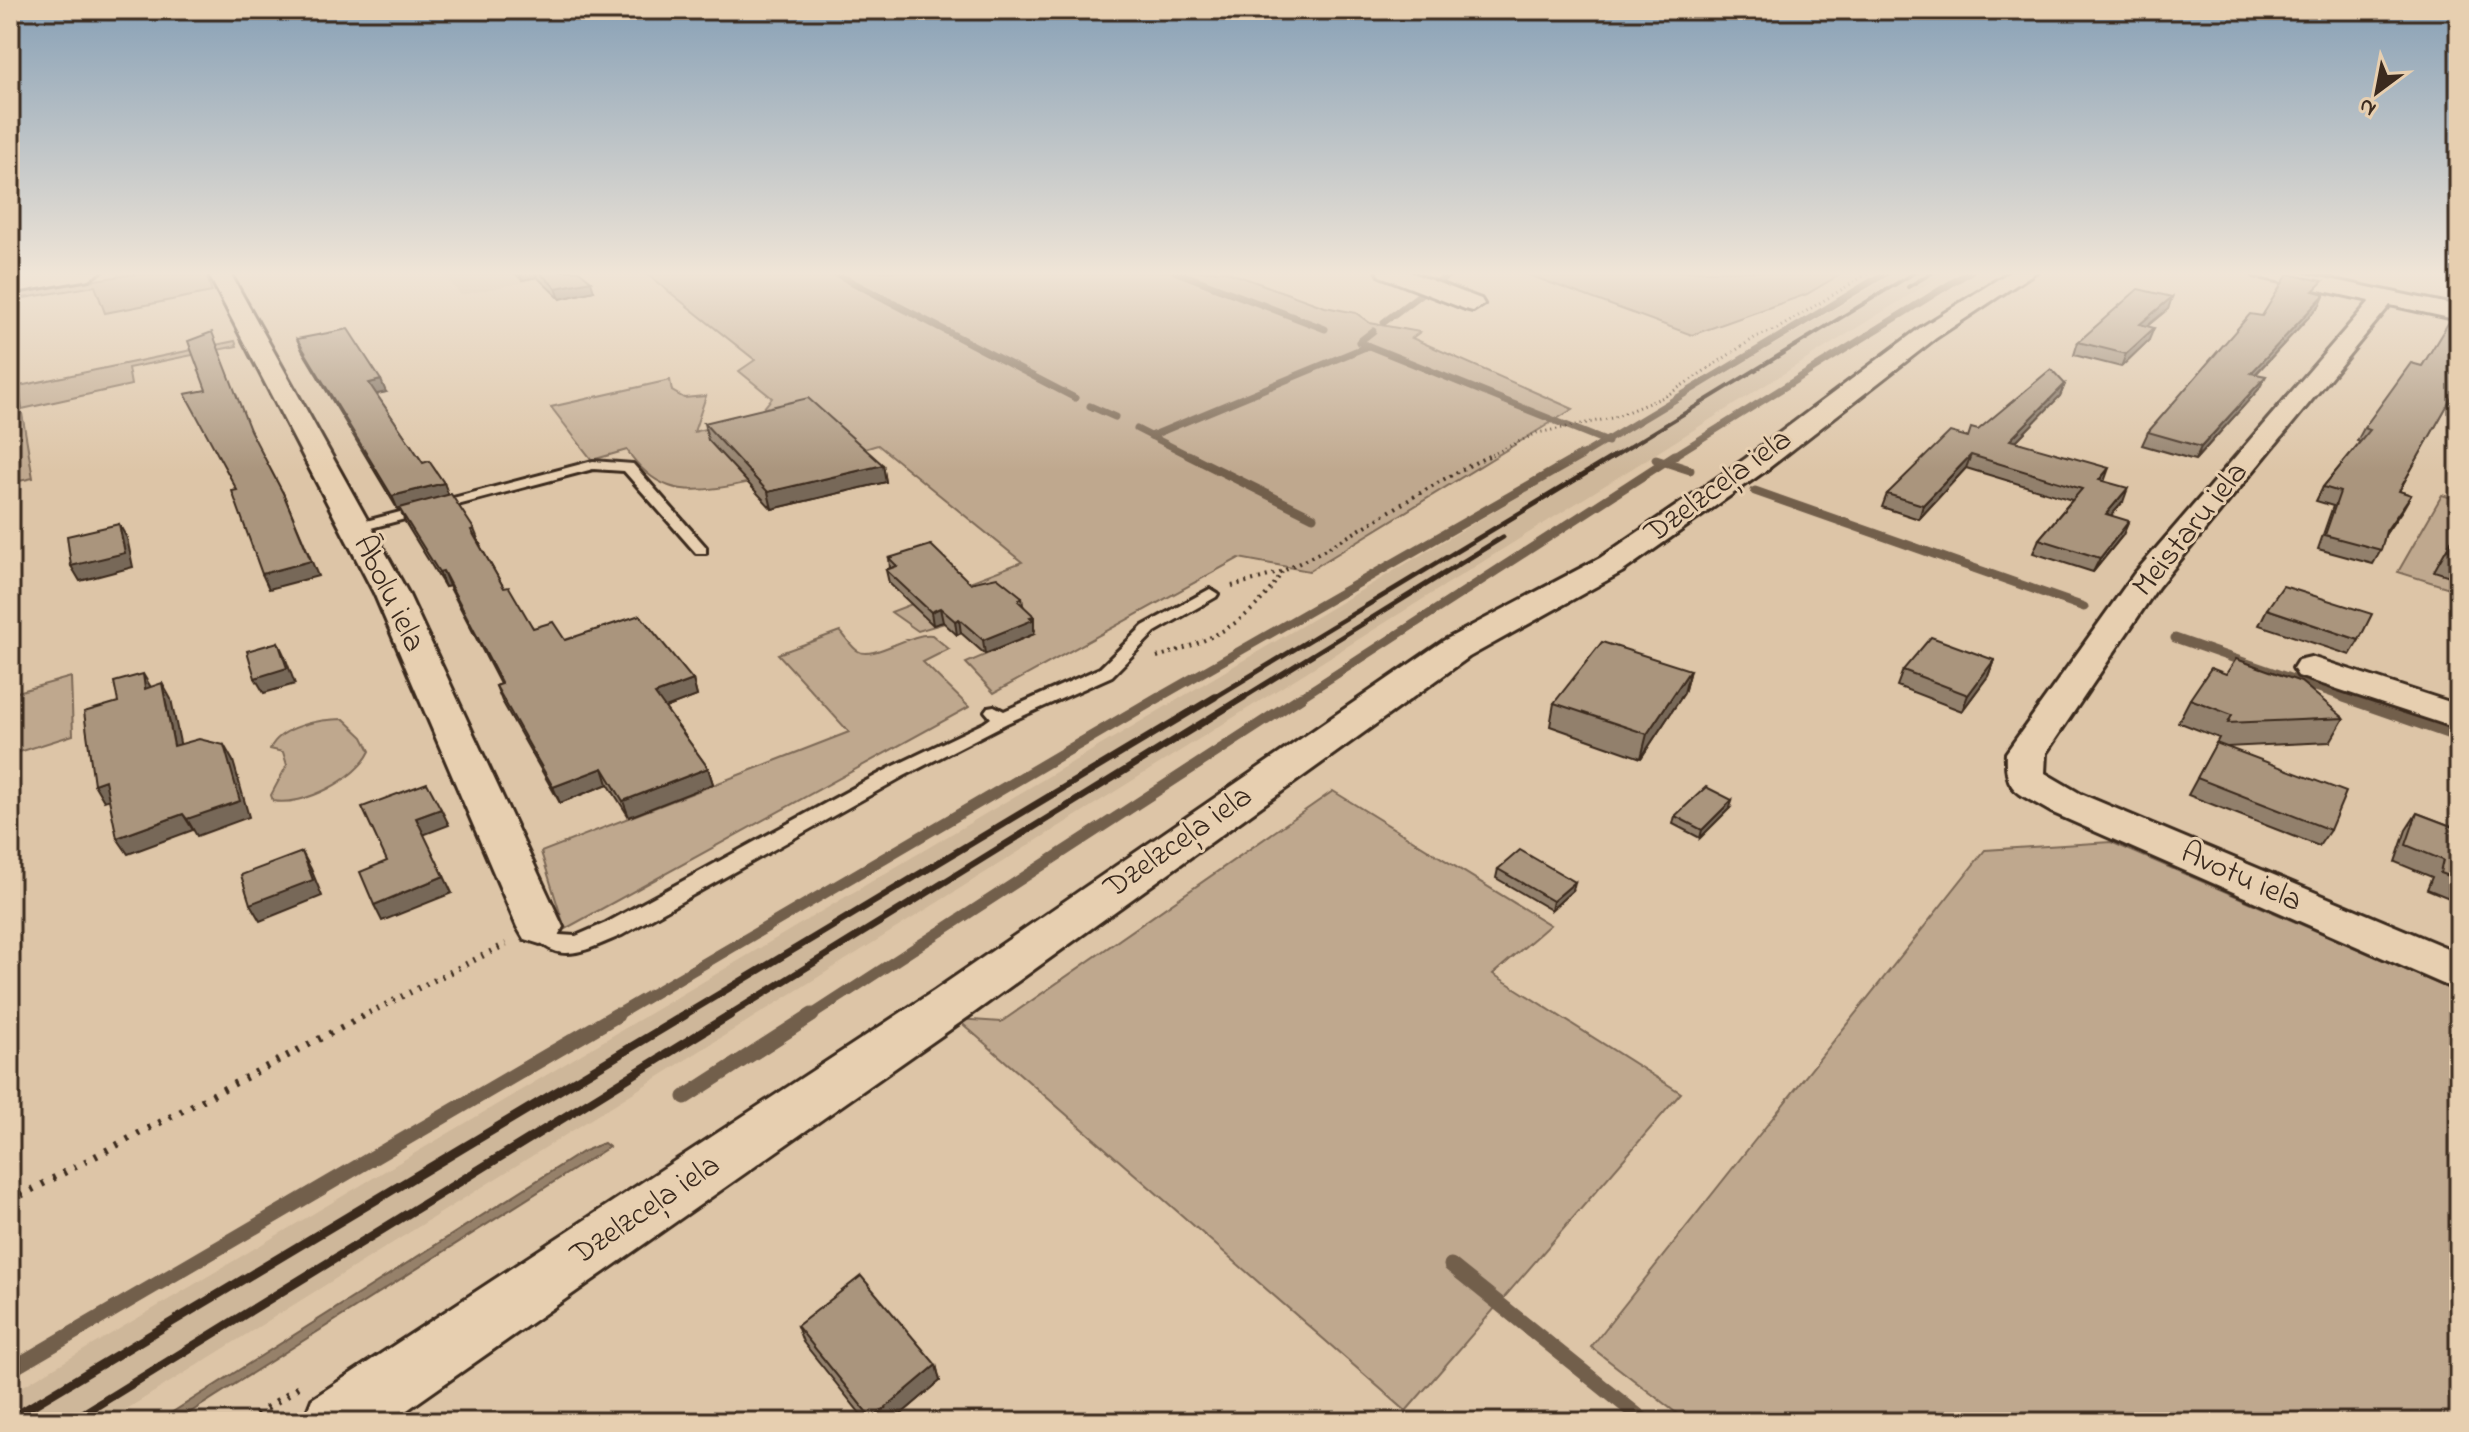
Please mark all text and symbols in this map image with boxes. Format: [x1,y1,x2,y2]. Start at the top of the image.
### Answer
north arrow [2337,52,2417,132]
text: N [2353,89,2383,124]
street label: Dzelzceļa iela [1635,417,1802,557]
street label: Meistaru iela [2122,452,2260,608]
street label: Ābolu iela [339,528,437,660]
street label: Dzelzceļa iela [1094,774,1263,912]
street label: Avotu iela [2173,830,2309,926]
street label: Dzelzceļa iela [561,1143,730,1279]

